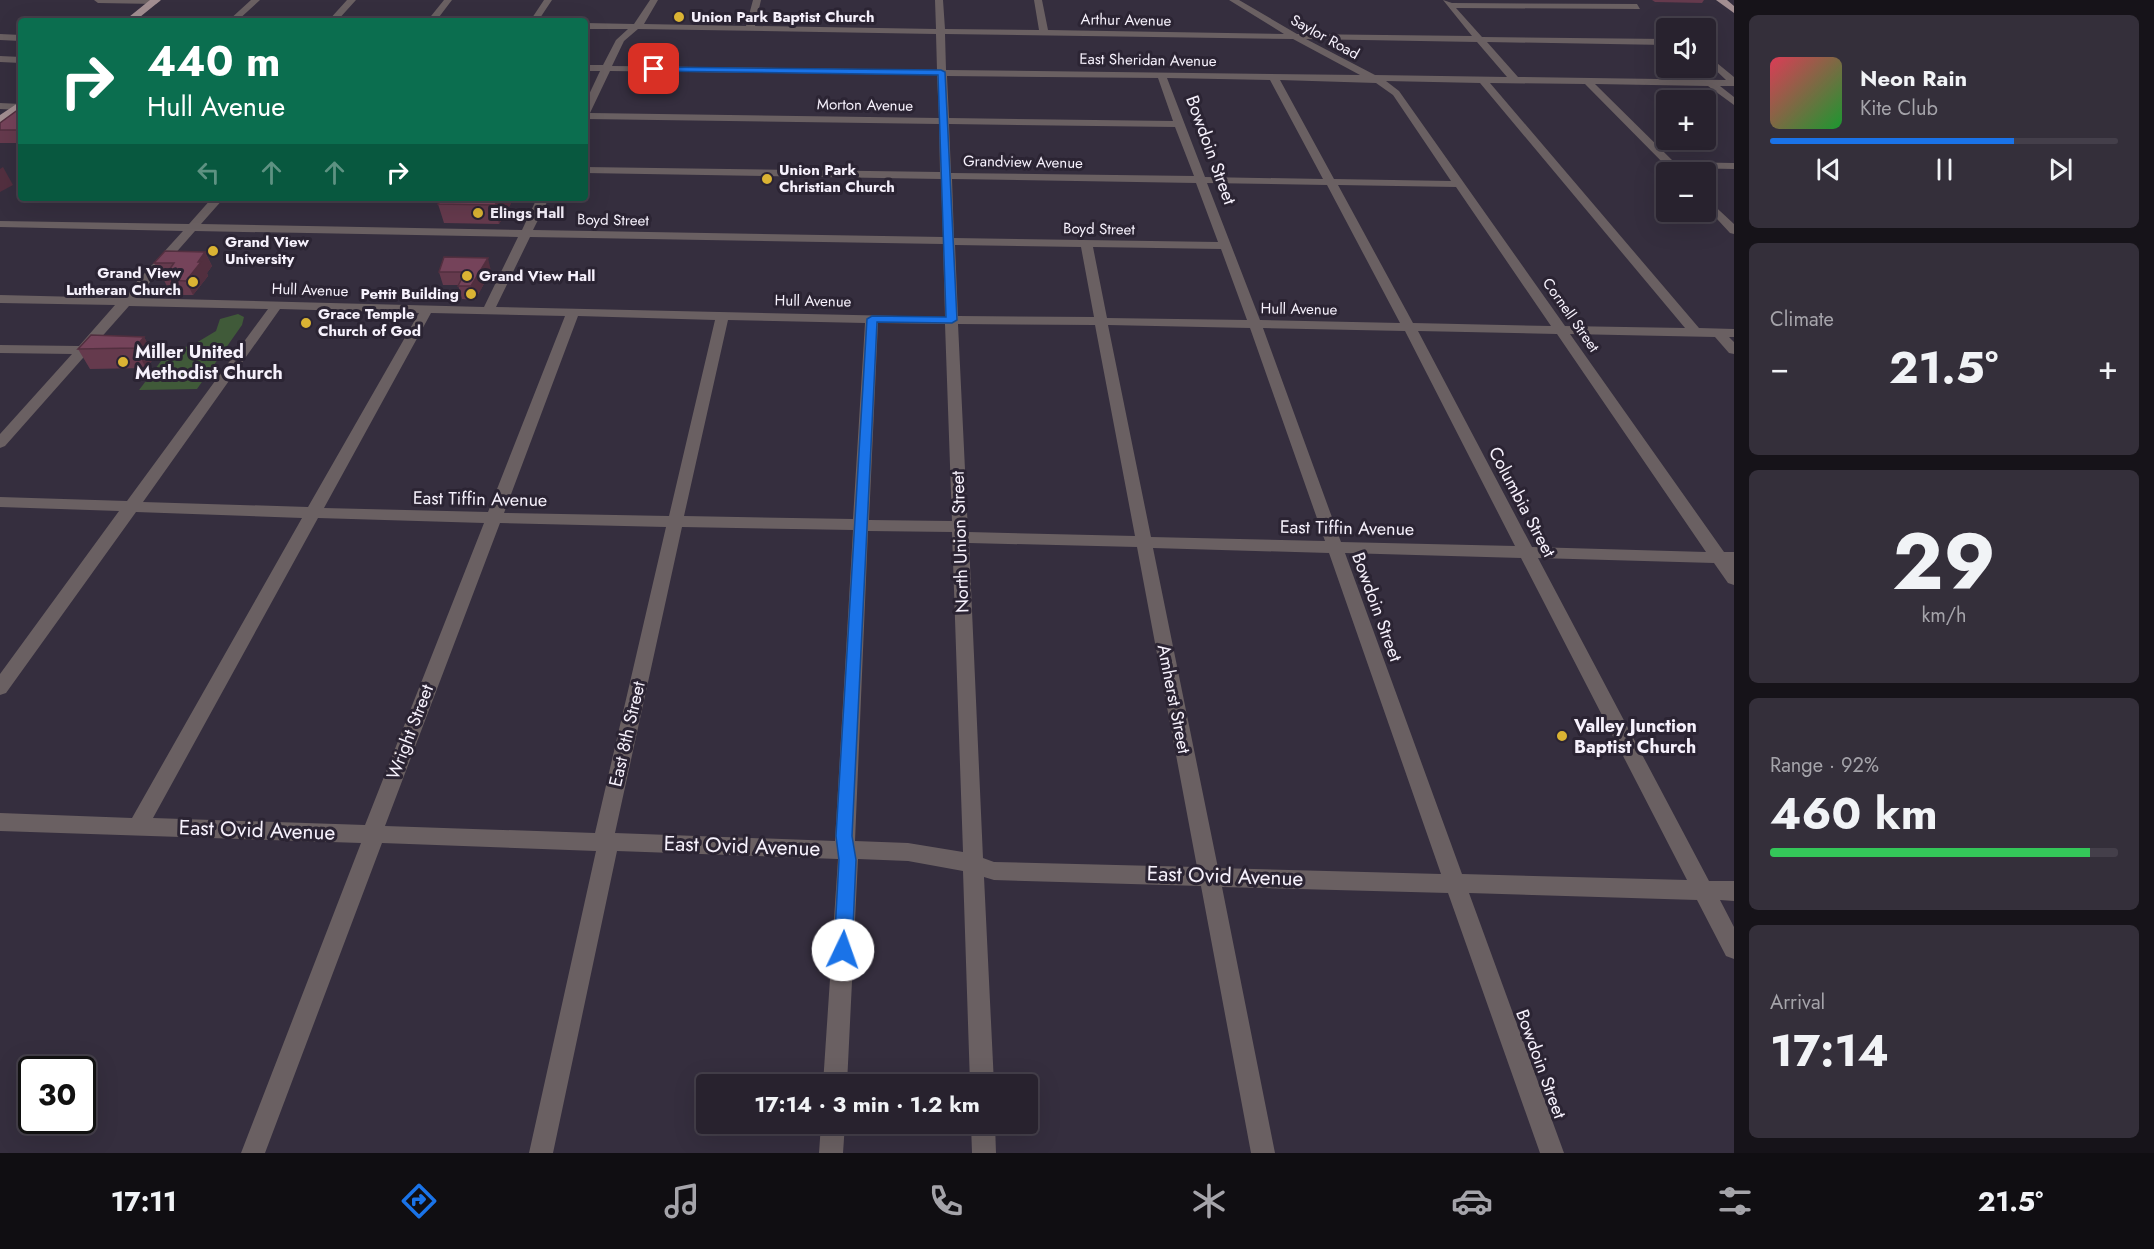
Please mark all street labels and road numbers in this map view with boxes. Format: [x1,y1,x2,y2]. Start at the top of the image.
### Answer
street label: Arthur Avenue [1080,8,1172,32]
street label: Saylor Road [1287,9,1363,65]
street label: East Sheridan Avenue [1079,48,1217,72]
street label: Bowdoin Street [1179,92,1243,209]
street label: Morton Avenue [817,93,914,117]
street label: Grandview Avenue [963,150,1083,174]
street label: Boyd Street [577,208,649,232]
street label: Boyd Street [1063,217,1135,241]
street label: Cornell Street [1537,273,1605,357]
street label: Hull Avenue [271,278,349,302]
street label: Hull Avenue [774,289,852,313]
street label: Hull Avenue [1260,297,1338,321]
street label: Columbia Street [1482,442,1562,562]
street label: North Union Street [945,470,975,613]
street label: East Tiffin Avenue [413,485,547,513]
street label: East Tiffin Avenue [1280,514,1414,542]
street label: Bowdoin Street [1345,549,1409,666]
street label: Amherst Street [1151,642,1197,756]
street label: East 8th Street [602,678,652,789]
street label: Wright Street [380,680,440,783]
street label: East Ovid Avenue [178,812,336,848]
street label: East Ovid Avenue [663,828,821,864]
street label: East Ovid Avenue [1146,858,1304,894]
street label: Bowdoin Street [1509,1006,1573,1123]

